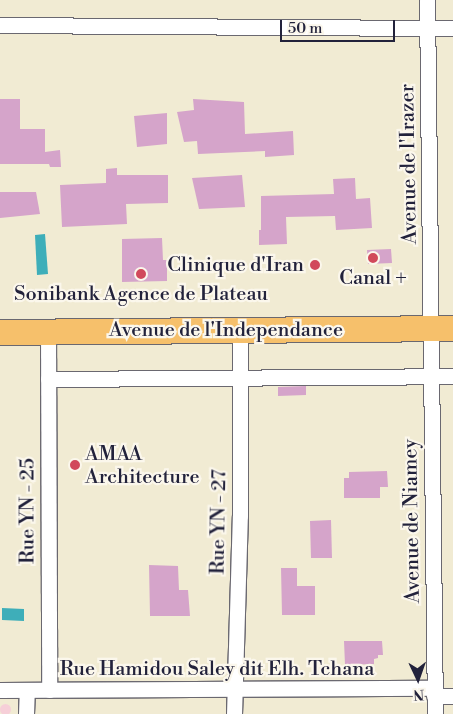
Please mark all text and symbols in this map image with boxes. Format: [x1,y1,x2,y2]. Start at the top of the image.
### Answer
scale bar [283,10,398,42]
text: 50 m [288,19,322,38]
street label: Avenue de l'Irazer [396,83,422,245]
marker: Canal + [367,252,379,264]
place label: Clinique d'Iran [167,253,304,277]
marker: Clinique d'Iran [308,258,322,272]
place label: Canal + [339,266,407,290]
marker: Sonibank Agence de Plateau [135,268,147,280]
place label: Sonibank Agence de Plateau [14,282,268,306]
street label: Avenue de l'Independance [109,318,343,342]
street label: Avenue de Niamey [399,439,425,603]
place label: AMAA Architecture [85,442,200,489]
street label: Rue YN - 25 [16,458,40,564]
marker: AMAA Architecture [69,459,81,471]
street label: Rue YN - 27 [206,469,232,575]
north arrow [393,654,443,704]
street label: Rue Hamidou Saley dit Elh. Tchana [60,657,374,681]
text: N [413,685,425,703]

